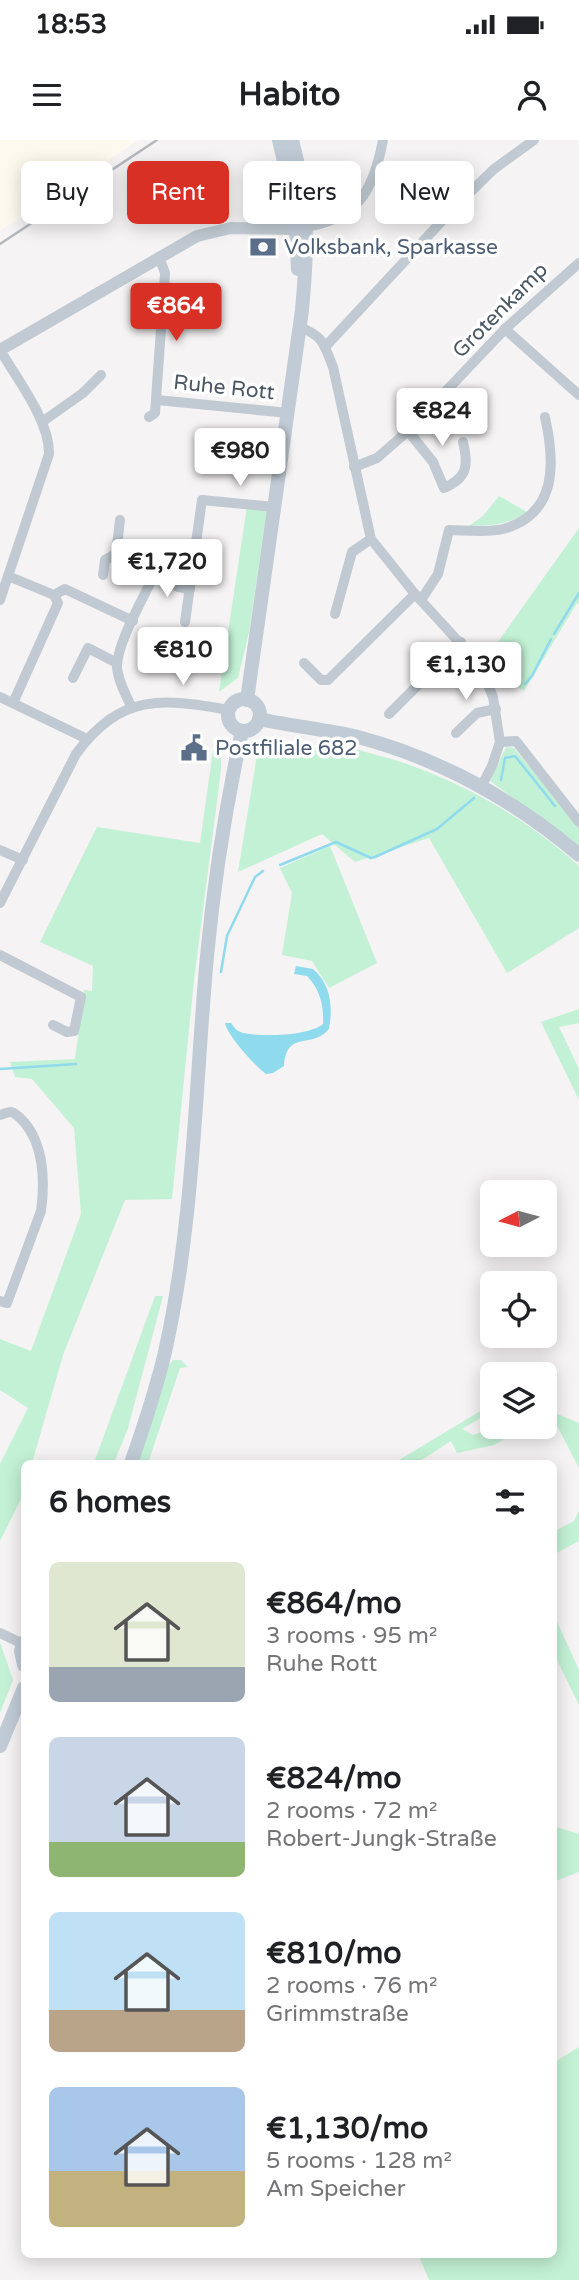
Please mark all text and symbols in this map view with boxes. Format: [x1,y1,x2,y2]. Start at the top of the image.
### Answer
text: 18:53 [35,9,107,40]
icon: menu [28,76,66,114]
text: Habito [239,76,340,114]
icon: person [513,76,551,114]
chip: Buy [21,161,113,224]
chip: Rent [127,161,229,224]
chip: Filters [243,161,361,224]
chip: New [375,161,474,224]
bank icon: Volksbank, Sparkasse [248,232,278,262]
place label: Volksbank, Sparkasse [284,235,498,260]
street label: Grotenkamp [448,258,553,363]
pin: €864 [135,284,217,343]
text: €864 [146,292,206,320]
street label: Ruhe Rott [172,370,276,405]
pin: €824 [401,388,483,448]
text: €824 [412,397,472,425]
pin: €980 [199,428,281,488]
text: €980 [210,437,270,465]
pin: €1,720 [110,540,224,599]
text: €1,720 [127,548,207,576]
pin: €810 [142,628,224,687]
text: €810 [153,636,213,664]
pin: €1,130 [409,643,523,702]
text: €1,130 [426,651,506,679]
public building icon: Postfiliale 682 [179,733,209,763]
place label: Postfiliale 682 [215,736,357,761]
north arrow [480,1180,556,1256]
map controls [480,1180,557,1439]
button: locate [480,1271,557,1348]
button: layers [480,1362,557,1439]
icon: filters [491,1483,529,1521]
text: 6 homes [49,1484,171,1521]
text: €864/mo [266,1585,402,1622]
icon: home [105,1590,189,1674]
text: 3 rooms · 95 m² [266,1622,437,1650]
text: Ruhe Rott [266,1650,377,1678]
text: €824/mo [266,1760,402,1797]
icon: home [105,1765,189,1849]
text: 2 rooms · 72 m² [266,1797,437,1825]
text: Robert-Jungk-Straße [266,1825,497,1853]
text: €810/mo [266,1935,402,1972]
icon: home [105,1940,189,2024]
text: 2 rooms · 76 m² [266,1972,437,2000]
text: Grimmstraße [266,2000,409,2028]
text: €1,130/mo [266,2110,428,2147]
icon: home [105,2115,189,2199]
text: 5 rooms · 128 m² [266,2147,452,2175]
text: Am Speicher [266,2175,405,2203]

